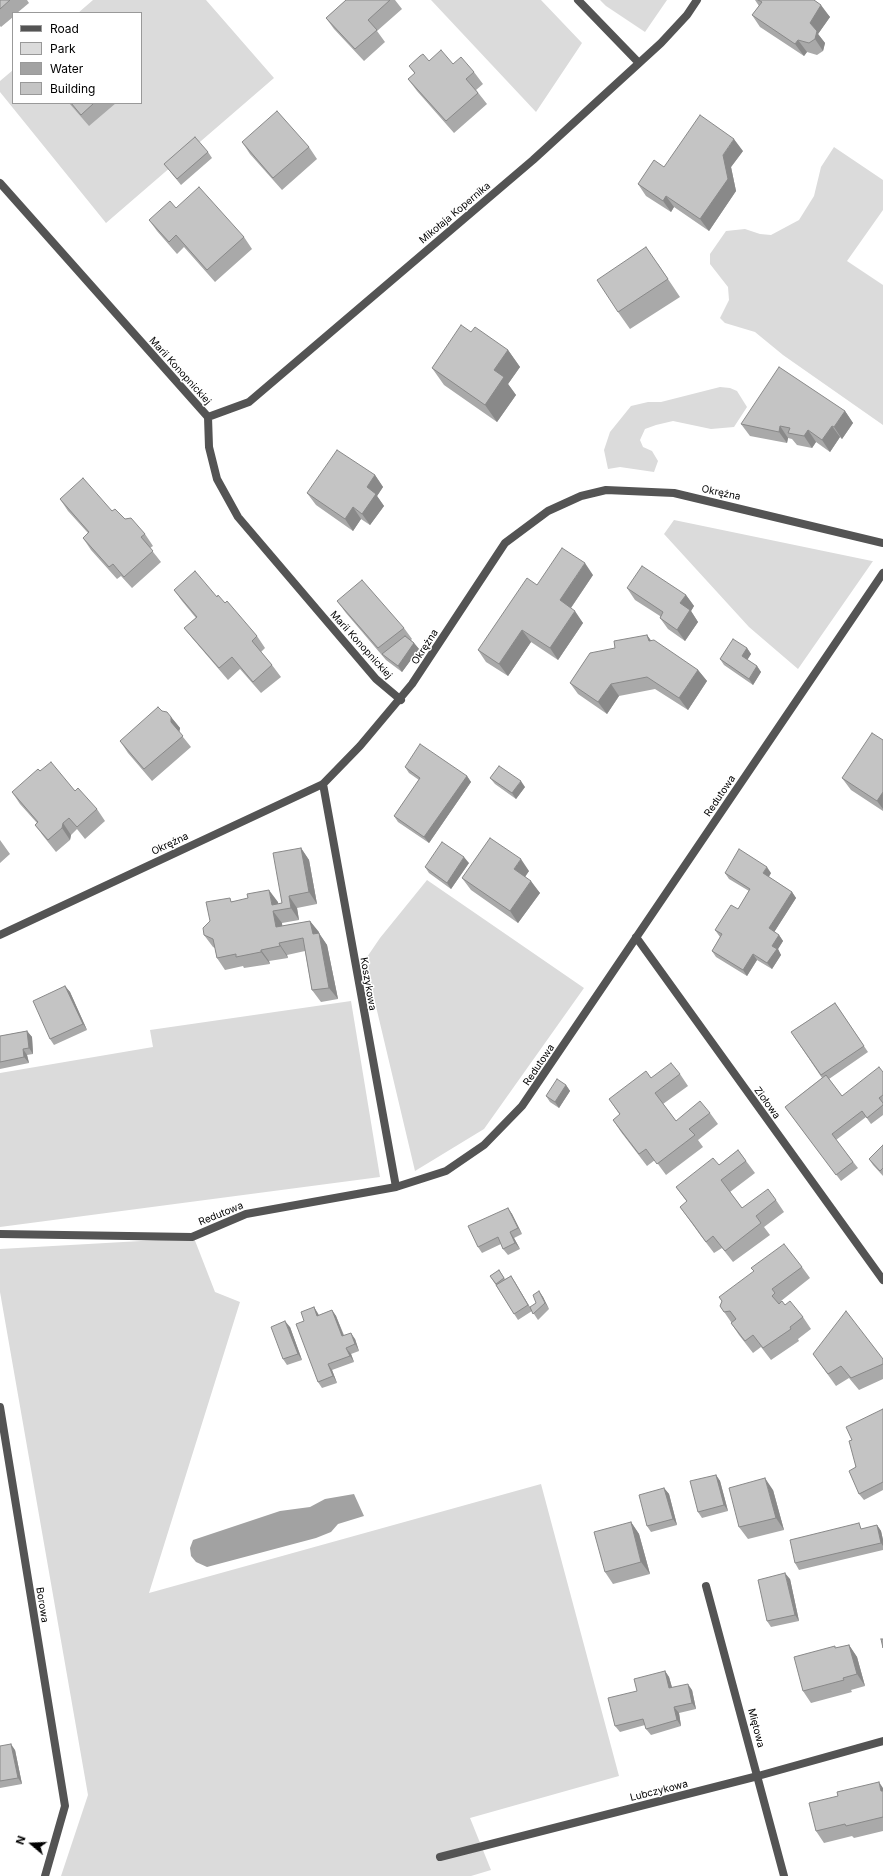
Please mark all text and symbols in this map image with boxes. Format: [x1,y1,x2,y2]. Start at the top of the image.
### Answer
legend [12,12,142,104]
text: Road [50,21,79,36]
text: Park [50,41,76,56]
text: Water [50,61,83,76]
text: Building [50,81,95,96]
street label: Mikołaja Kopernika [417,180,493,246]
street label: Marii Konopnickiej [147,335,213,407]
street label: Okrężna [700,483,742,503]
street label: Marii Konopnickiej [328,609,394,681]
street label: Okrężna [409,627,441,667]
street label: Redutowa [702,773,738,819]
street label: Okrężna [150,830,190,858]
street label: Koszykowa [357,957,379,1011]
street label: Redutowa [521,1042,557,1088]
street label: Ziołowa [751,1085,783,1121]
street label: Redutowa [197,1200,245,1228]
street label: Borowa [33,1586,51,1624]
street label: Miętowa [745,1707,767,1749]
street label: Lubczykowa [629,1778,689,1804]
north arrow [12,1824,52,1864]
text: N [13,1834,29,1846]

